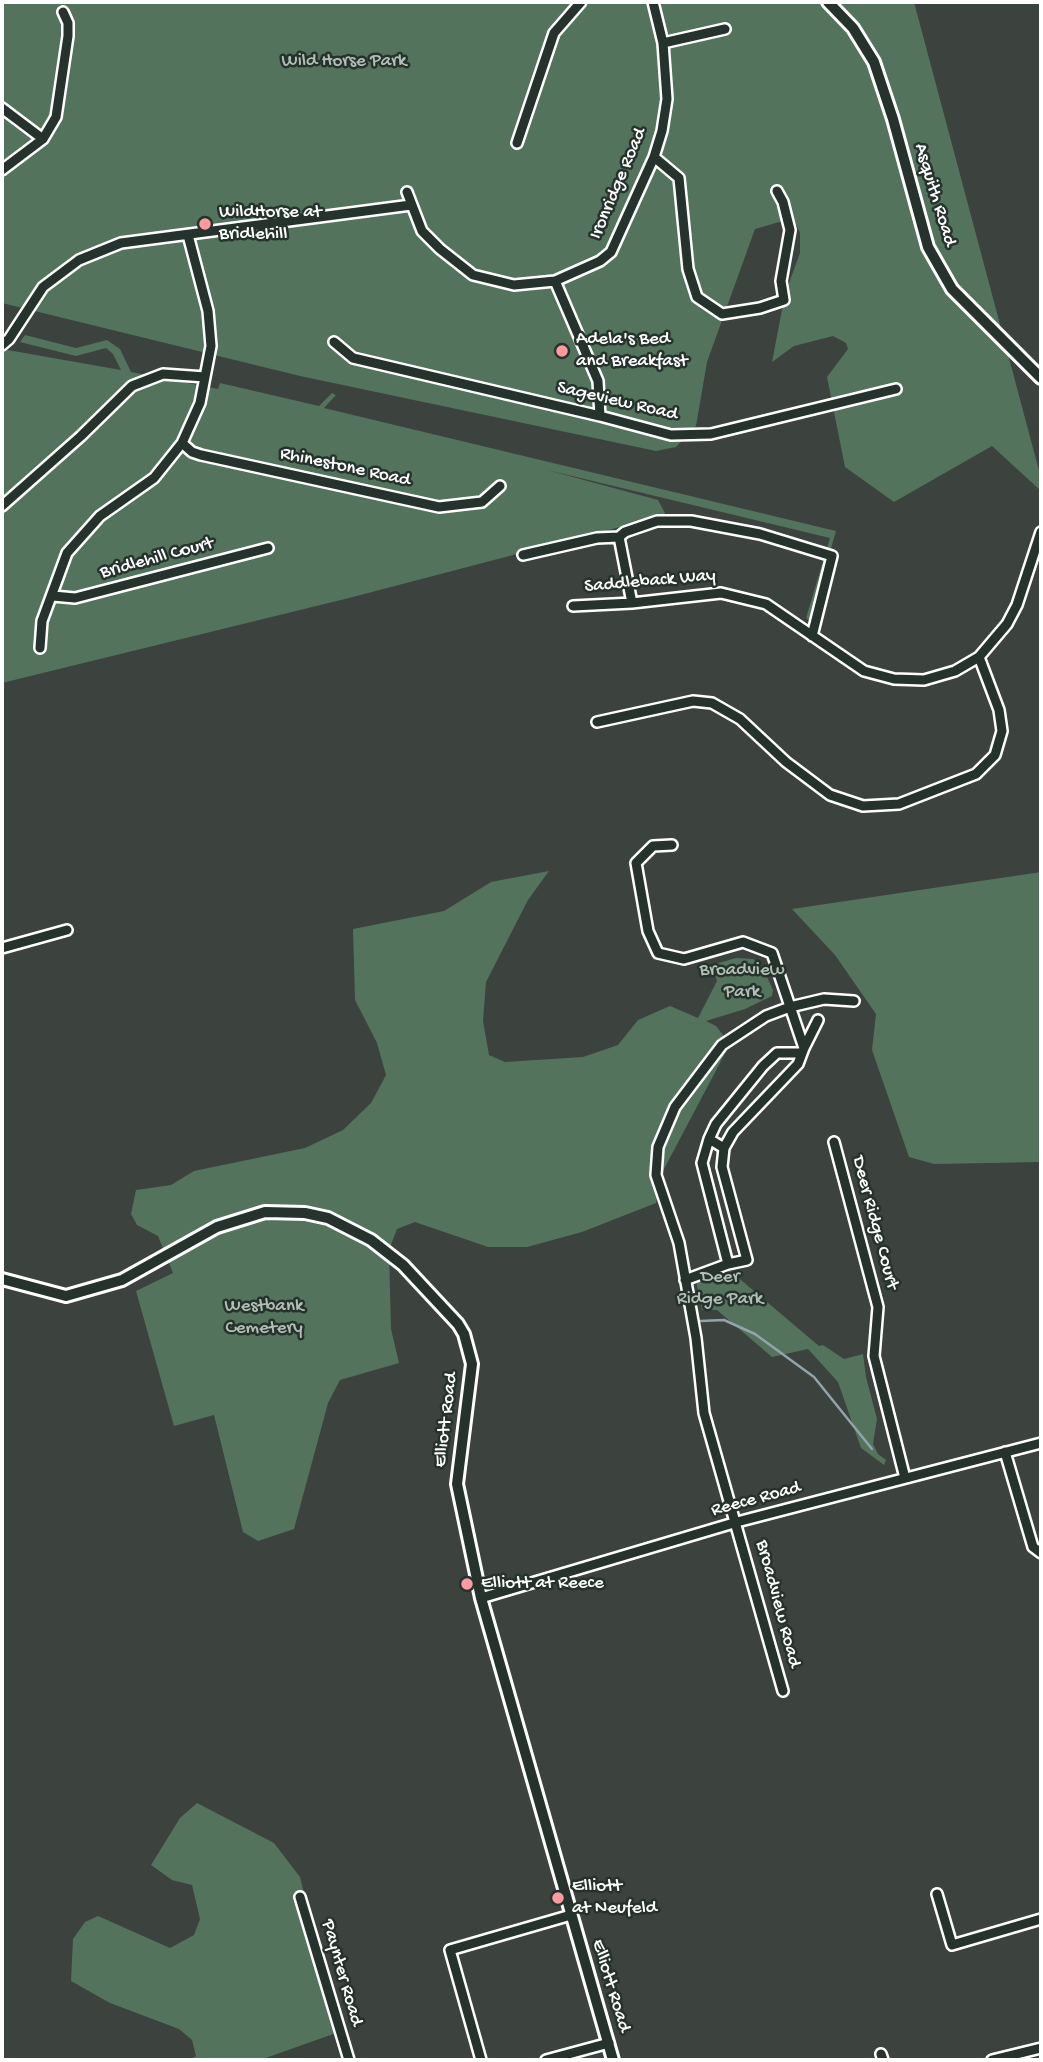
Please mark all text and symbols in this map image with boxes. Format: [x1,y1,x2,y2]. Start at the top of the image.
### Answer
park label: Wild Horse Park [281,51,407,73]
street label: Ironridge Road [585,125,653,243]
street label: Asquith Road [908,141,960,249]
place label: WildHorse at Bridlehill [219,202,322,246]
marker: WildHorse at Bridlehill [197,216,213,232]
place label: Adela's Bed and Breakfast [576,329,688,373]
marker: Adela's Bed and Breakfast [554,343,570,359]
street label: Sageview Road [555,377,679,427]
street label: Rhinestone Road [278,443,412,493]
street label: Bridlehill Court [98,533,216,585]
street label: Saddleback Way [583,565,717,599]
park label: Broadview Park [699,960,785,1004]
street label: Deer Ridge Court [845,1154,903,1292]
park label: Deer Ridge Park [677,1267,763,1311]
park label: Westbank Cemetery [225,1296,303,1340]
street label: Elliott Road [430,1371,464,1469]
street label: Reece Road [709,1477,803,1523]
street label: Broadview Road [749,1538,805,1670]
place label: Elliott at Reece [481,1573,604,1595]
marker: Elliott at Reece [459,1576,475,1592]
place label: Elliott at Neufeld [572,1876,657,1920]
marker: Elliott at Neufeld [550,1890,566,1906]
street label: Paynter Road [315,1917,367,2029]
street label: Elliott Road [585,1937,635,2035]

